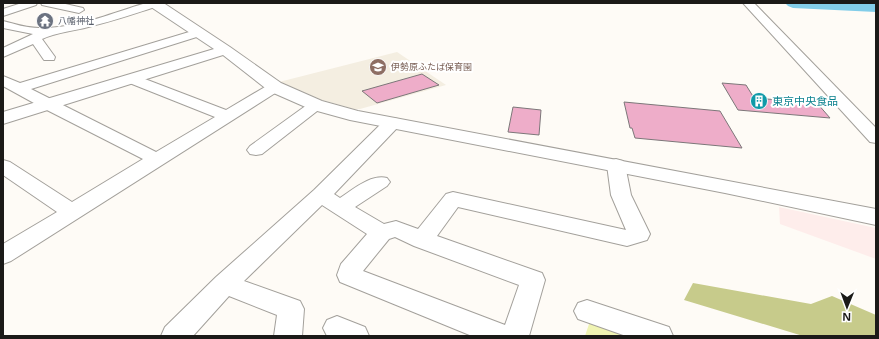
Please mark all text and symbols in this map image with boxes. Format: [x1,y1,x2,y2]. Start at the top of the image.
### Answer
temple icon: 八幡神社 [35,11,55,31]
place label: 八幡神社 [58,14,94,27]
school or university icon: 伊勢原ふたば保育園 [368,57,388,77]
place label: 伊勢原ふたば保育園 [390,60,472,73]
building icon: 東京中央食品 [749,91,769,111]
place label: 東京中央食品 [772,93,838,108]
north arrow [827,287,867,327]
text: N [842,310,851,325]

